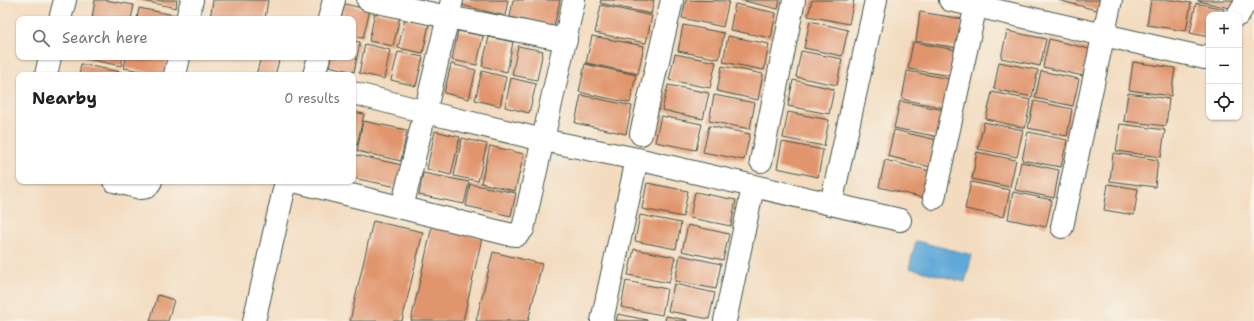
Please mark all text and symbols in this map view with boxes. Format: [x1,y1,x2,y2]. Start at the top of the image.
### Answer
map controls [1206,12,1242,120]
button: + [1206,12,1242,48]
search box [16,16,356,60]
icon: search [30,27,52,49]
text: Search here [62,28,148,48]
button: − [1206,48,1242,84]
button: locate [1206,84,1242,120]
text: Nearby [32,87,97,109]
text: 0 results [284,90,340,107]

